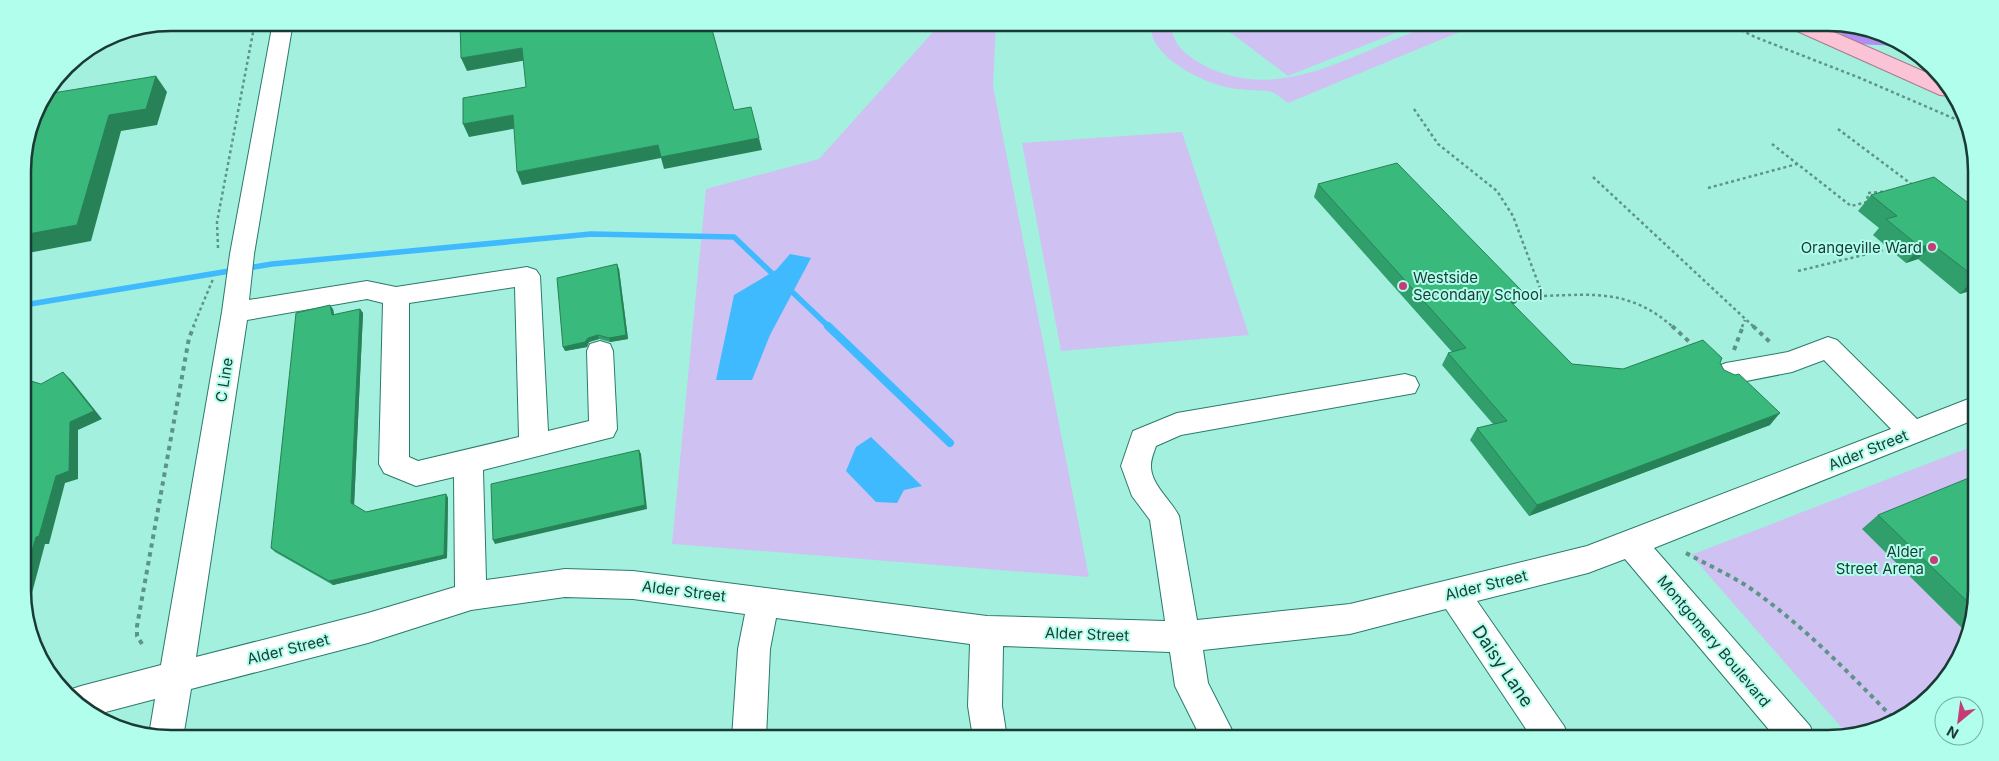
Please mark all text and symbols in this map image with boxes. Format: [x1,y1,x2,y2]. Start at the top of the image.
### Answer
place label: Orangeville Ward [1801,238,1922,257]
marker: Orangeville Ward [1926,241,1938,253]
place label: Westside Secondary School [1413,268,1543,304]
marker: Westside Secondary School [1397,280,1409,292]
street label: C Line [211,356,237,404]
street label: Alder Street [1825,425,1911,475]
place label: Alder Street Arena [1836,542,1924,578]
marker: Alder Street Arena [1928,554,1940,566]
street label: Alder Street [1443,566,1529,604]
street label: Montgomery Boulevard [1653,571,1775,711]
street label: Alder Street [641,576,727,606]
street label: Daisy Lane [1468,621,1538,711]
street label: Alder Street [1045,623,1129,645]
street label: Alder Street [245,630,331,668]
north arrow [1934,696,1984,746]
text: N [1944,723,1961,743]

